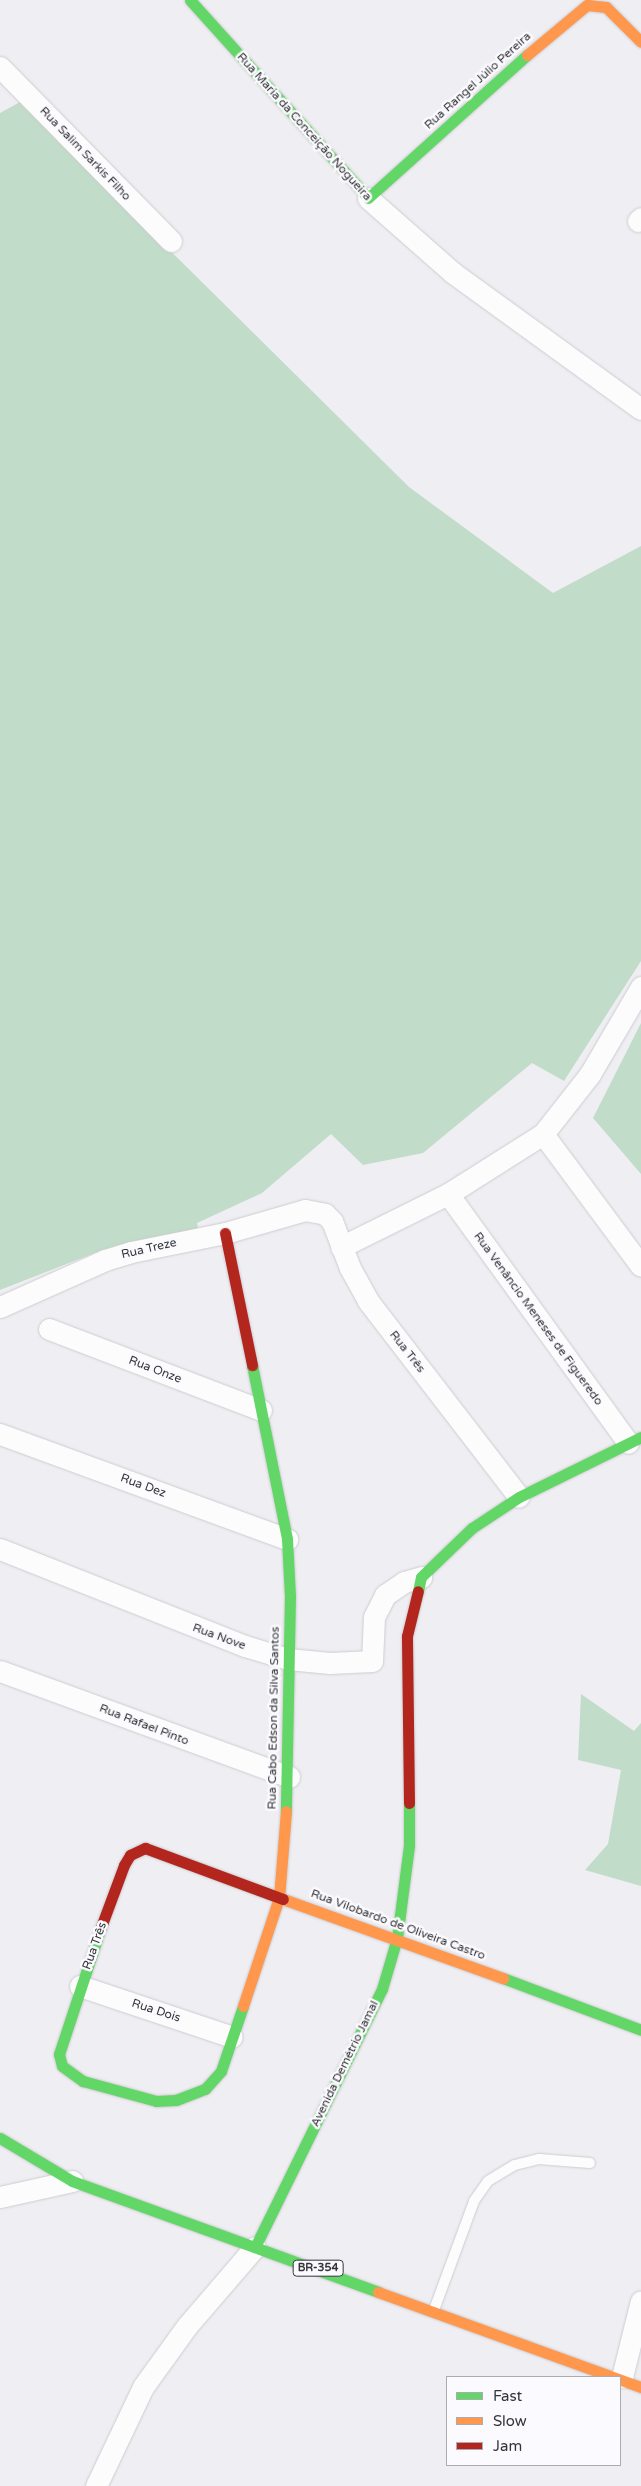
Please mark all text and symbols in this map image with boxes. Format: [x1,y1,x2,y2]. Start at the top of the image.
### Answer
street label: Rua Rangel Júlio Pereira [422,29,534,133]
street label: Rua Maria da Conceição Nogueira [234,50,374,204]
street label: Rua Salim Sarkis Filho [36,104,134,204]
street label: Rua Venâncio Meneses de Figueredo [470,1230,606,1408]
street label: Rua Treze [120,1236,178,1262]
street label: Rua Três [386,1328,428,1376]
street label: Rua Onze [127,1353,183,1387]
street label: Rua Dez [118,1471,168,1501]
street label: Rua Nove [190,1621,248,1653]
street label: Rua Cabo Edson da Silva Santos [265,1626,283,1810]
street label: Rua Rafael Pinto [97,1701,191,1749]
street label: Rua Vilobardo de Oliveira Castro [309,1887,487,1963]
street label: Rua Três [80,1920,110,1972]
street label: Rua Dois [130,1996,182,2026]
street label: Avenida Demétrio Jamal [308,1999,382,2129]
road number: BR-354 [292,2260,344,2276]
legend [446,2376,621,2466]
text: Fast [493,2387,522,2405]
text: Slow [493,2412,527,2430]
text: Jam [493,2437,522,2455]

